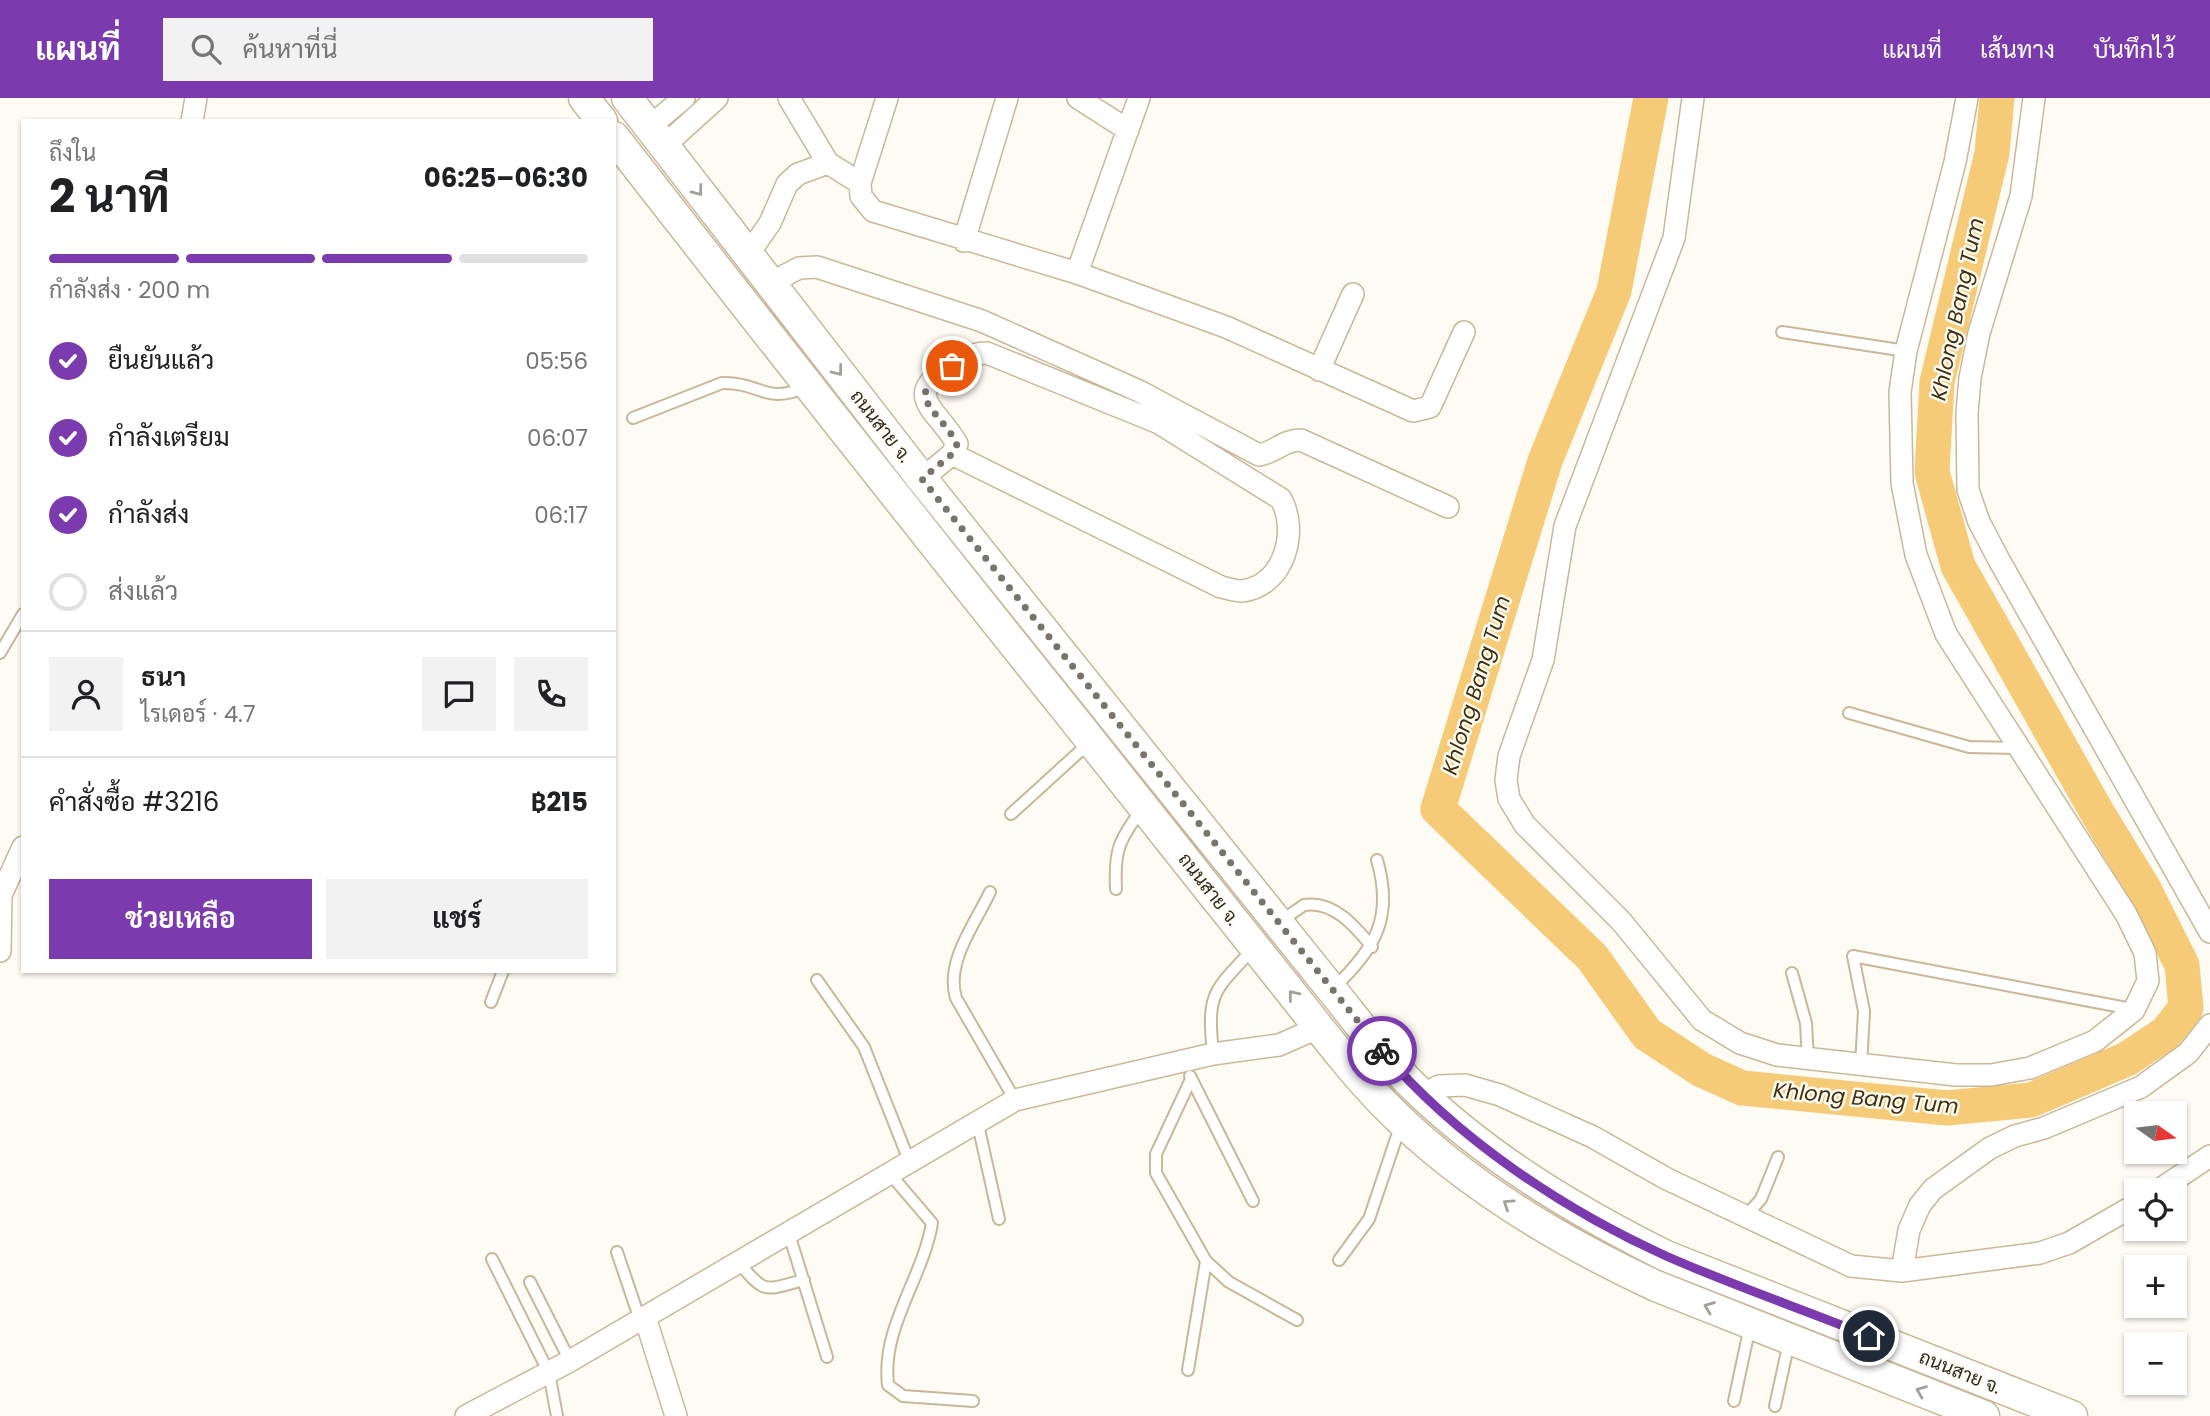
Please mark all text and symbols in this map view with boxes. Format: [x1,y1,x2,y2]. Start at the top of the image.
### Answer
search box [163,18,653,81]
text: แผนที่ [35,25,121,72]
icon: search [187,30,225,68]
text: ค้นหาที่นี่ [243,31,338,67]
text: แผนที่ [1882,33,1942,66]
text: เส้นทาง [1980,33,2055,66]
text: บันทึกไว้ [2093,33,2175,66]
text: ถึงใน [49,137,96,169]
text: 06:25–06:30 [424,160,588,196]
text: 2 นาที [49,164,170,228]
one-way arrow [690,183,703,196]
water label: Khlong Bang Tum [1923,215,1991,403]
text: กำลังส่ง · 200 m [49,274,210,306]
pin [922,336,982,396]
icon: check [49,342,87,380]
text: ยืนยันแล้ว [108,342,214,378]
text: 05:56 [525,345,588,377]
icon: bag [933,347,971,385]
one-way arrow [829,363,842,376]
street label: ถนนสาย จ. [844,384,918,468]
icon: check [49,419,87,457]
text: กำลังเตรียม [108,419,230,455]
text: 06:07 [527,422,588,454]
icon: check [49,496,87,534]
text: กำลังส่ง [108,496,189,532]
text: 06:17 [534,499,588,531]
text: ส่งแล้ว [108,573,178,609]
water label: Khlong Bang Tum [1435,592,1517,778]
button: person [49,657,123,731]
button: chat [422,657,496,731]
button: phone [514,657,588,731]
text: ธนา [141,659,186,695]
text: ไรเดอร์ · 4.7 [141,698,256,730]
text: คำสั่งซื้อ #3216 [49,784,219,820]
text: ฿215 [531,784,588,820]
street label: ถนนสาย จ. [1172,847,1246,931]
button: ช่วยเหลือ [49,879,312,959]
button: แชร์ [326,879,588,959]
one-way arrow [1289,990,1302,1002]
courier [1347,1016,1417,1086]
icon: bike [1363,1032,1401,1070]
water label: Khlong Bang Tum [1772,1075,1960,1121]
north arrow [2124,1101,2188,1164]
map controls [2124,1101,2187,1395]
button: locate [2124,1178,2187,1241]
one-way arrow [1502,1199,1515,1212]
button: + [2124,1255,2187,1318]
one-way arrow [1704,1302,1716,1316]
pin [1839,1306,1899,1366]
icon: home [1850,1317,1888,1355]
button: − [2124,1332,2187,1395]
street label: ถนนสาย จ. [1915,1343,2005,1401]
one-way arrow [1916,1385,1928,1399]

